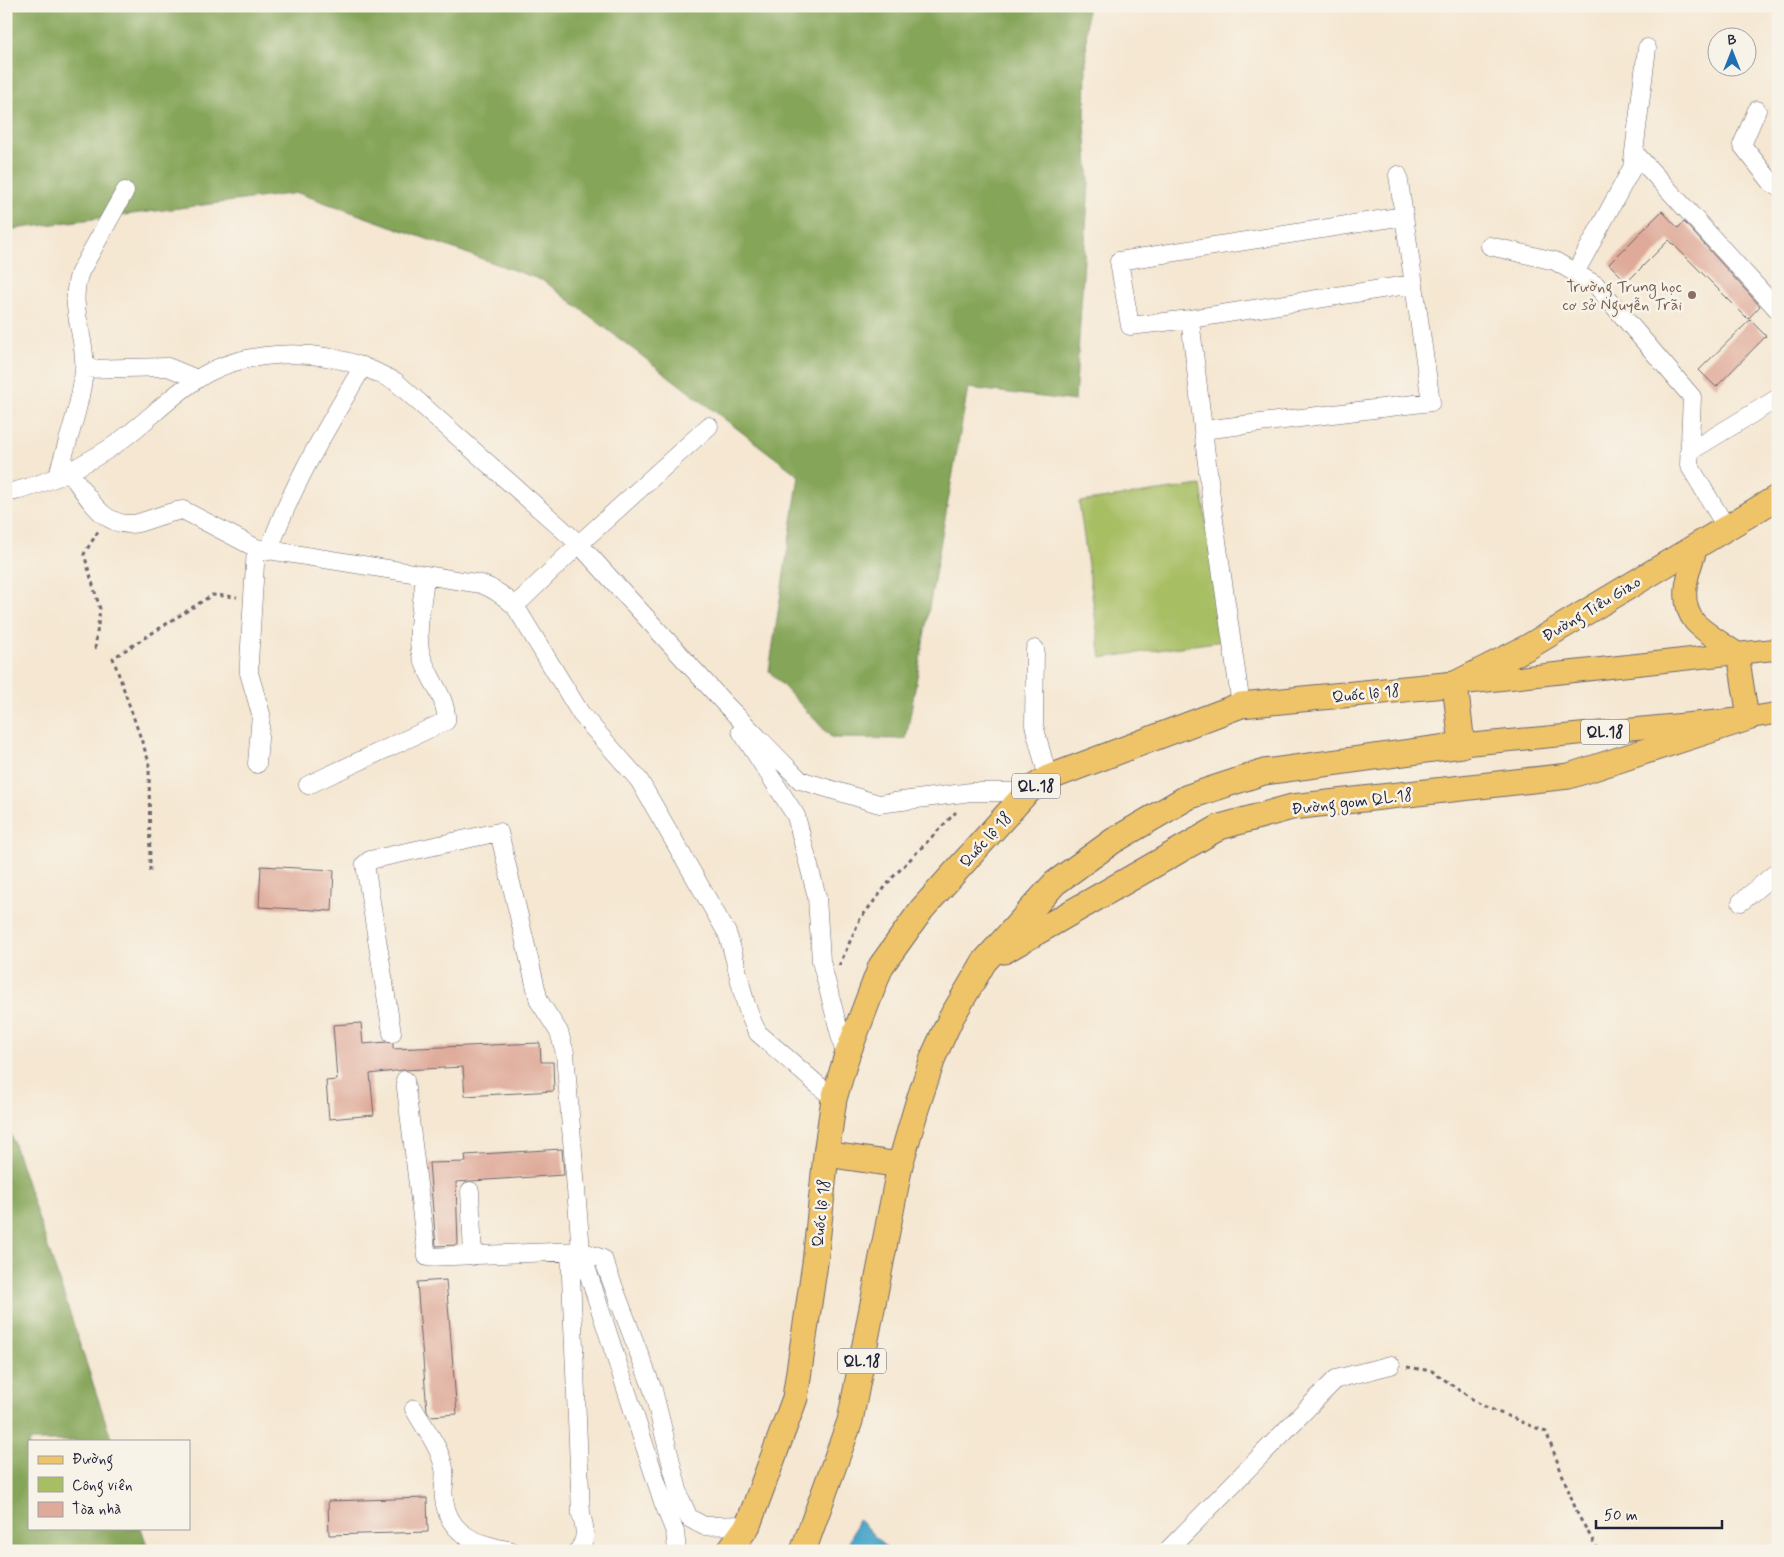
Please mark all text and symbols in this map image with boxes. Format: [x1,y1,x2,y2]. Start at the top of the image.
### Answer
north arrow [1706,28,1756,78]
text: B [1728,31,1737,49]
place label: Trường Trung học cơ sở Nguyễn Trãi [1562,277,1682,317]
marker: Trường Trung học cơ sở Nguyễn Trãi [1686,289,1698,301]
street label: Đường Tiêu Giao [1539,572,1646,648]
street label: Quốc lộ 18 [1331,680,1401,709]
road number: QL.18 [1581,720,1629,744]
road number: QL.18 [1012,774,1060,798]
street label: Đường gom QL.18 [1291,785,1414,821]
street label: Quốc lộ 18 [955,808,1017,872]
street label: Quốc lộ 18 [807,1178,836,1248]
road number: QL.18 [838,1348,886,1374]
legend [28,1440,190,1530]
text: Đường [72,1450,113,1471]
text: Công viên [72,1476,132,1497]
scale bar [1596,1497,1723,1529]
text: Tòa nhà [72,1500,121,1520]
text: 50 m [1604,1506,1638,1526]

